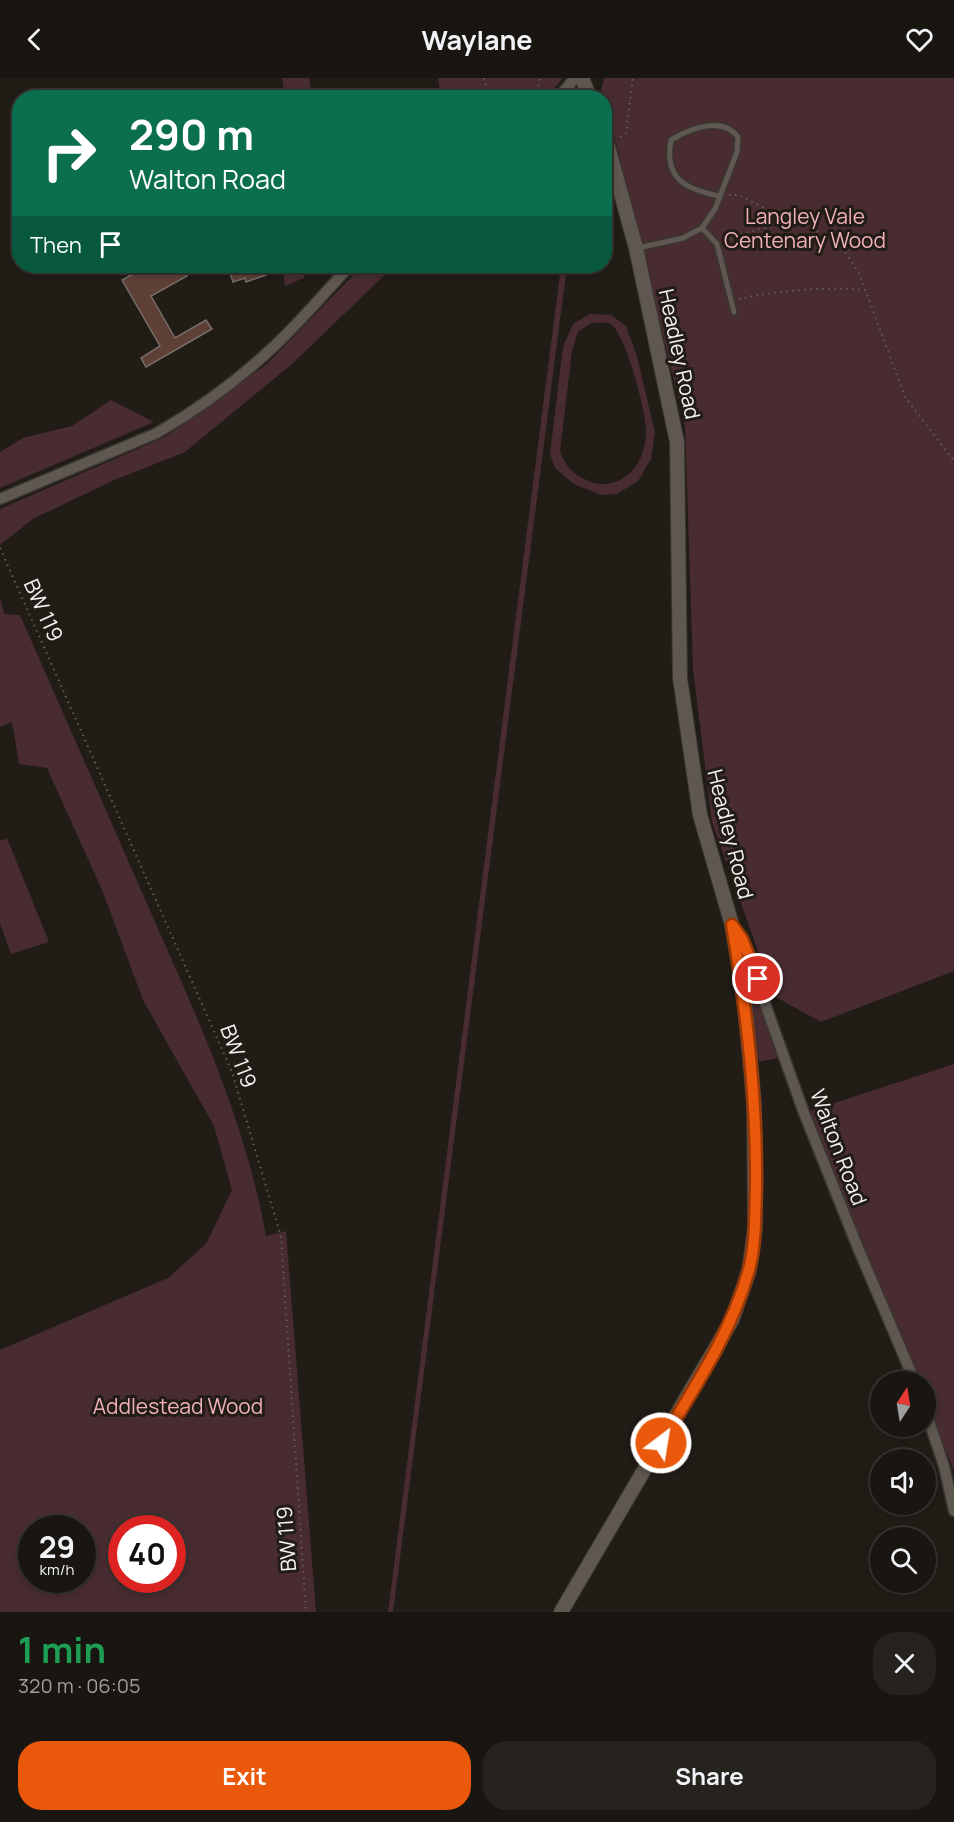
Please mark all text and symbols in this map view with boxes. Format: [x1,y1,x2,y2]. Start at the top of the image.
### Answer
text: Waylane [421,21,533,58]
icon: back [18,23,51,56]
icon: heart [903,23,936,56]
text: 290 m [129,105,254,163]
icon: right [30,114,108,192]
text: Walton Road [129,160,286,197]
park label: Langley Vale Centenary Wood [724,202,886,254]
icon: arrive [94,228,127,261]
text: Then [30,230,82,260]
street label: Headley Road [653,286,707,422]
street label: BW 119 [18,574,70,646]
street label: Headley Road [701,766,761,902]
pin [732,953,783,1004]
icon: arrive [741,962,774,995]
street label: BW 119 [214,1020,264,1092]
street label: Walton Road [804,1085,874,1209]
north arrow [870,1371,936,1437]
map controls [870,1371,936,1593]
park label: Addlestead Wood [93,1392,263,1420]
position arrow [629,1411,693,1475]
button: sound [870,1449,936,1515]
street label: BW 119 [270,1505,302,1573]
speed limit sign: 40 [108,1515,186,1593]
text: 29 [39,1526,75,1567]
button: search [870,1527,936,1593]
text: km/h [40,1559,74,1580]
text: 1 min [18,1625,106,1674]
button: close [873,1632,936,1695]
text: 320 m · 06:05 [18,1672,141,1699]
button: Exit [18,1741,471,1810]
button: Share [483,1741,936,1810]

